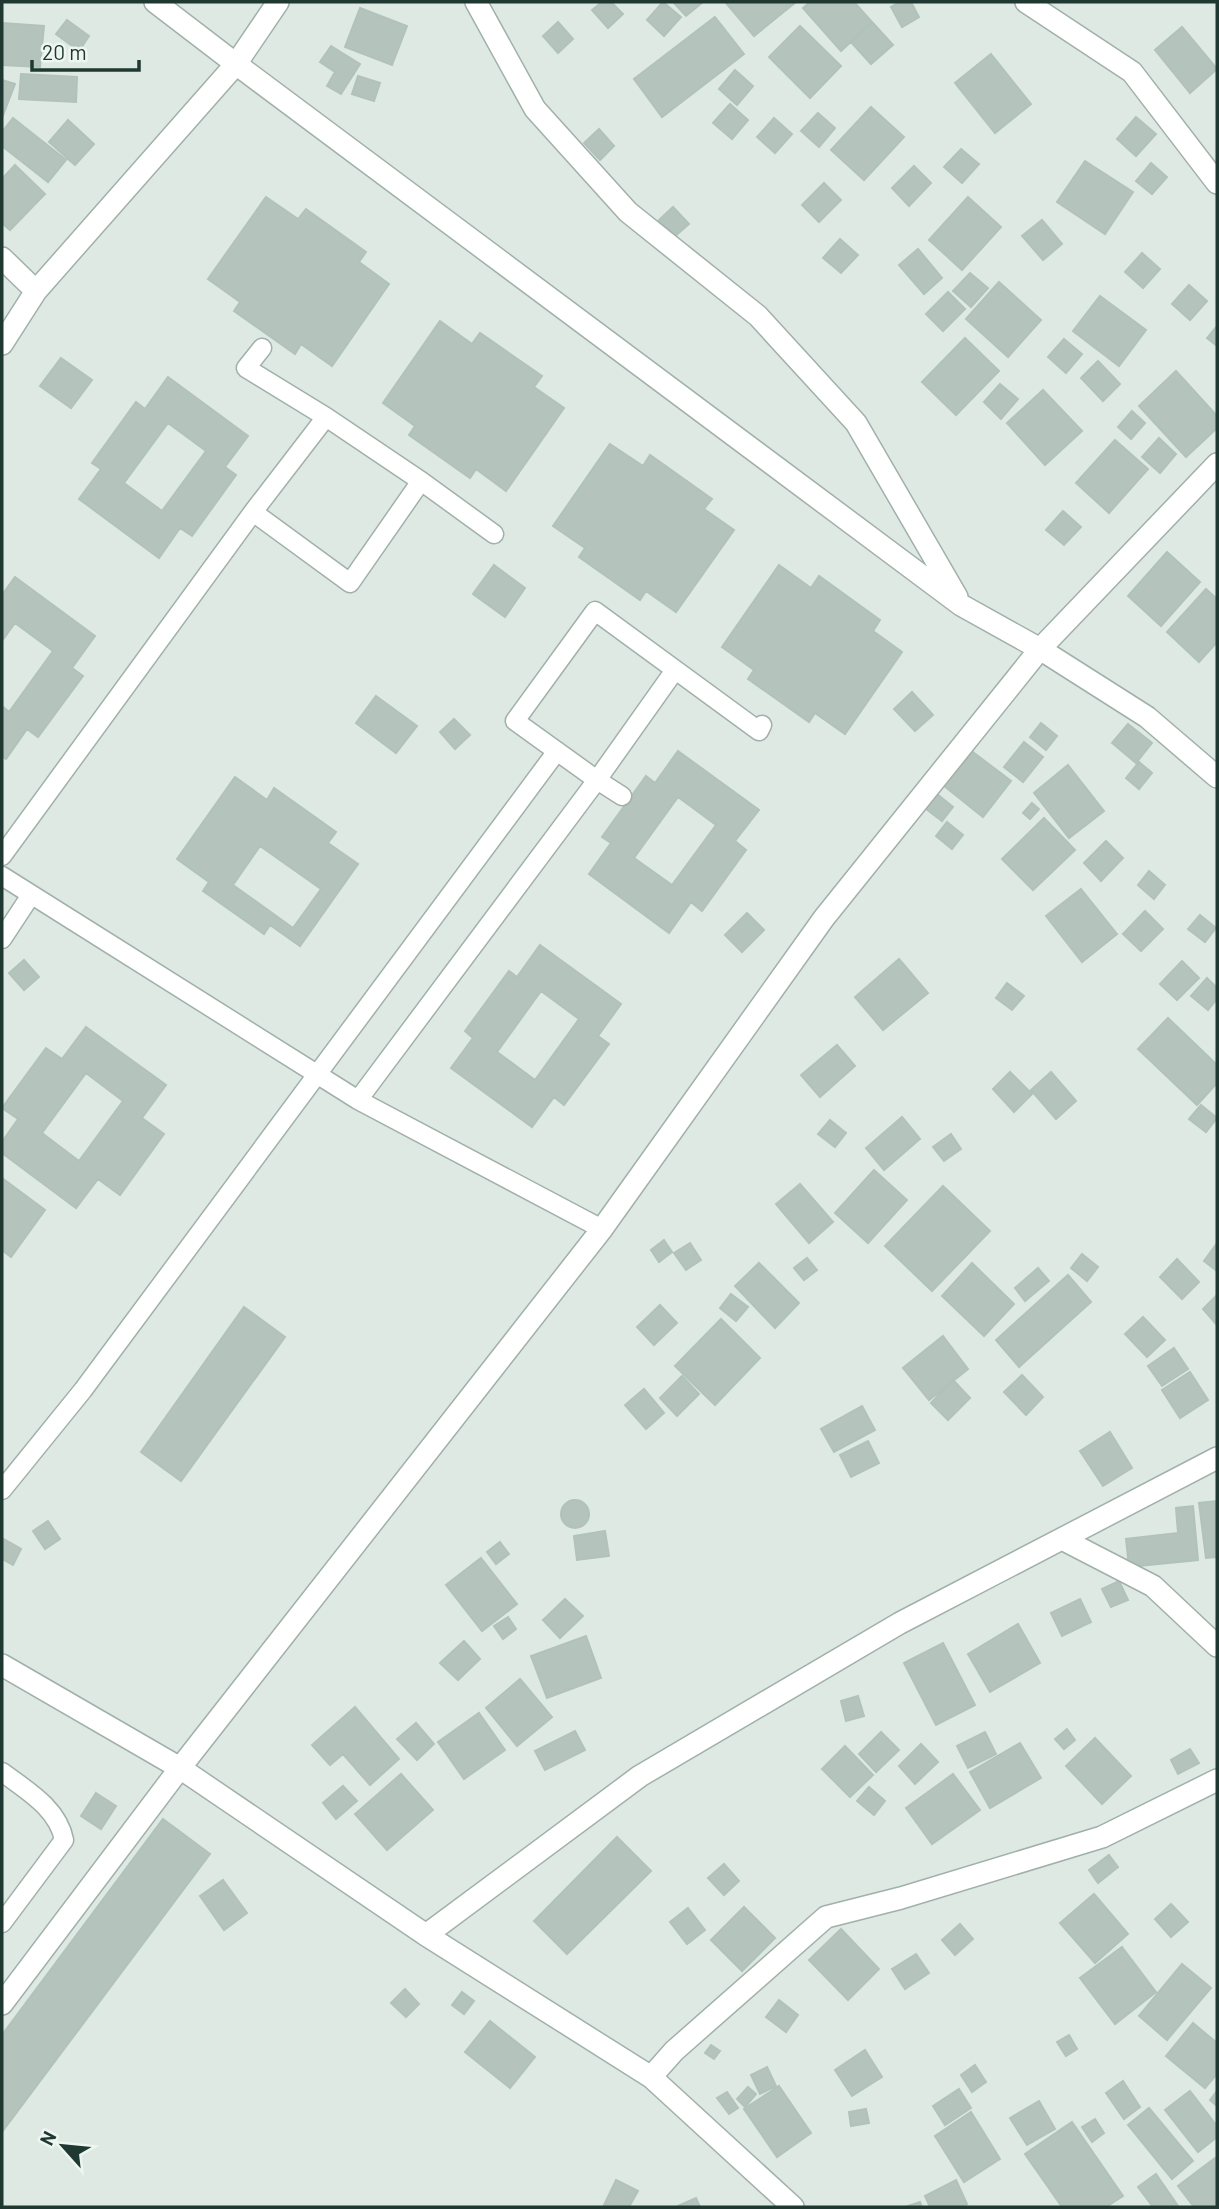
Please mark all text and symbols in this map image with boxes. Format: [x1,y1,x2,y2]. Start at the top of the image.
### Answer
scale bar [32,28,138,72]
text: 20 m [42,39,87,64]
north arrow [28,2111,98,2181]
text: N [34,2127,61,2149]

